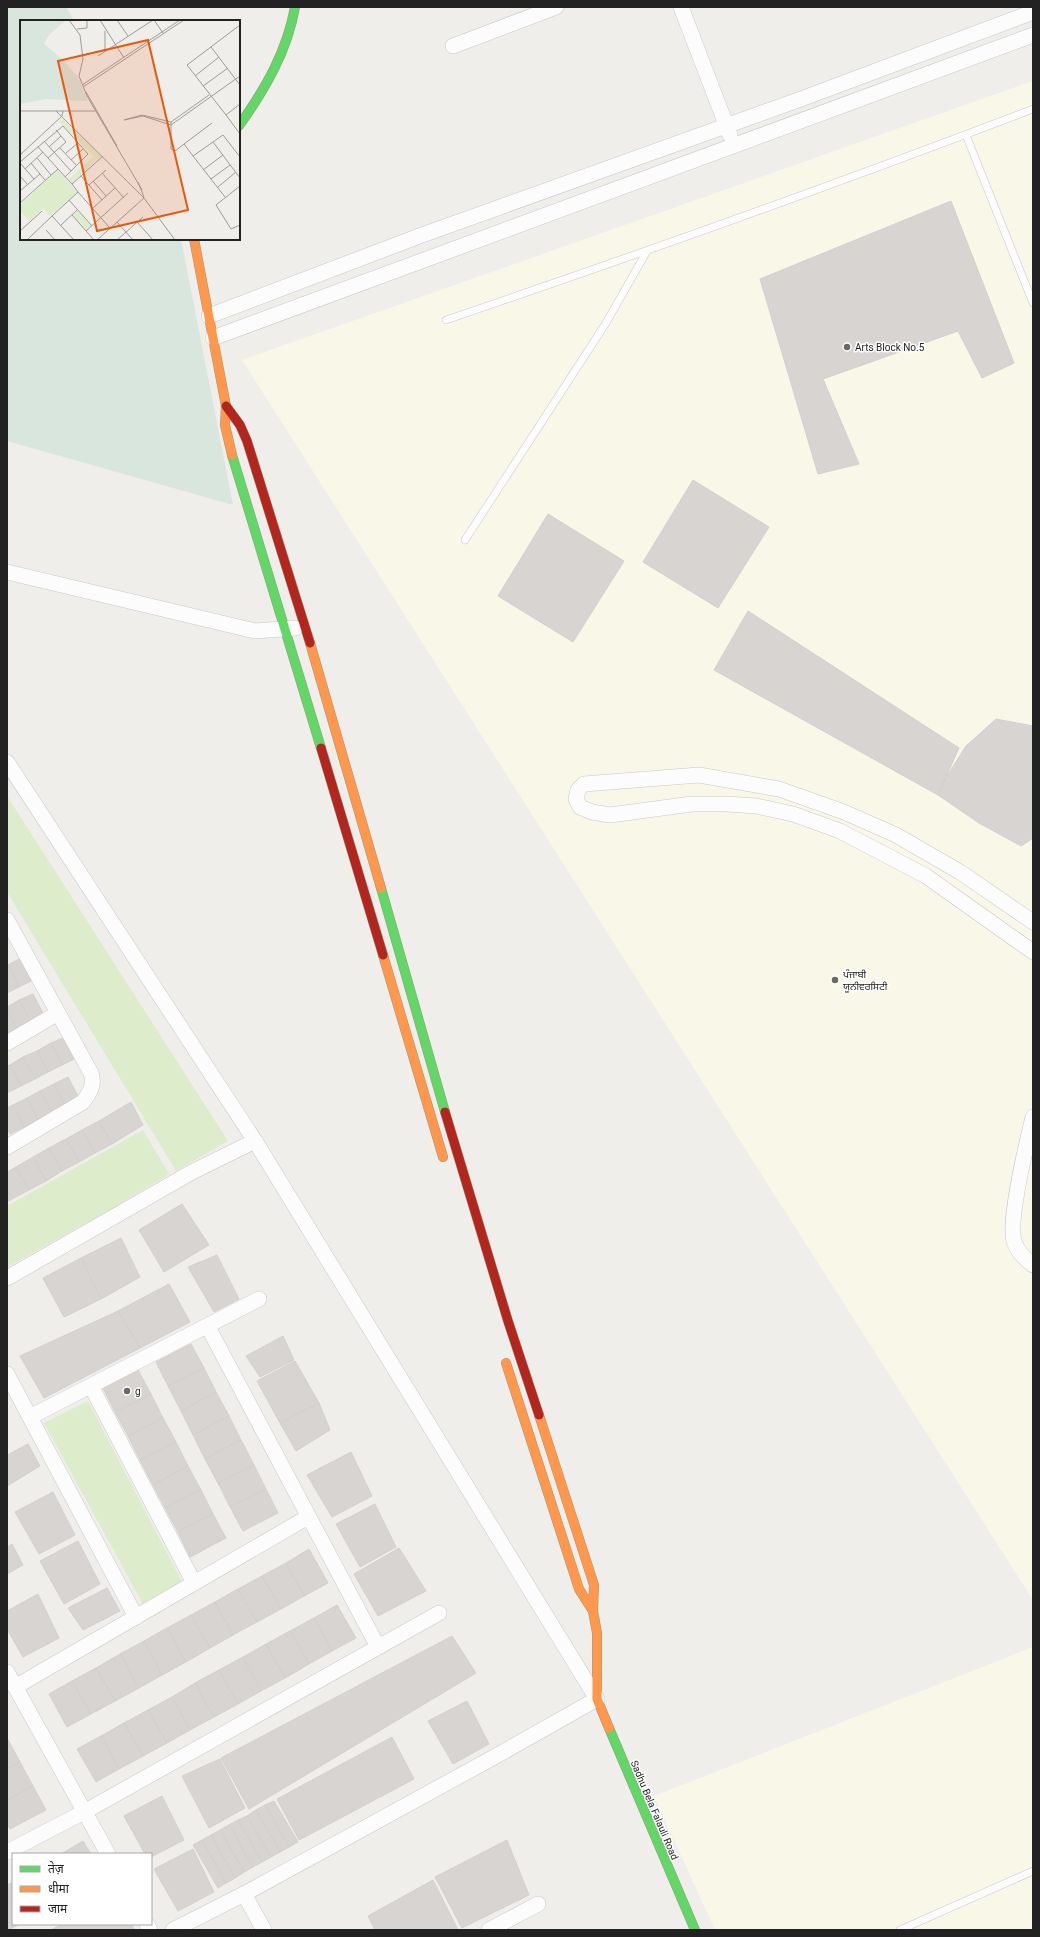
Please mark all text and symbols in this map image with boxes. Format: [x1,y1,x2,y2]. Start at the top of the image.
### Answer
inset map [20,20,240,240]
marker: Arts Block No.5 [842,342,852,352]
place label: Arts Block No.5 [855,342,925,353]
place label: ਪੰਜਾਬੀ ਯੂਨੀਵਰਸਿਟੀ [842,969,888,993]
marker: ਪੰਜਾਬੀ ਯੂਨੀਵਰਸਿਟੀ [830,975,840,985]
marker: g [122,1386,132,1396]
place label: g [135,1386,141,1397]
street label: Sadhu Bela Falauli Road [629,1759,680,1862]
legend [12,1853,152,1925]
text: तेज़ [48,1861,65,1876]
text: धीमा [48,1881,70,1896]
text: जाम [48,1902,68,1916]

